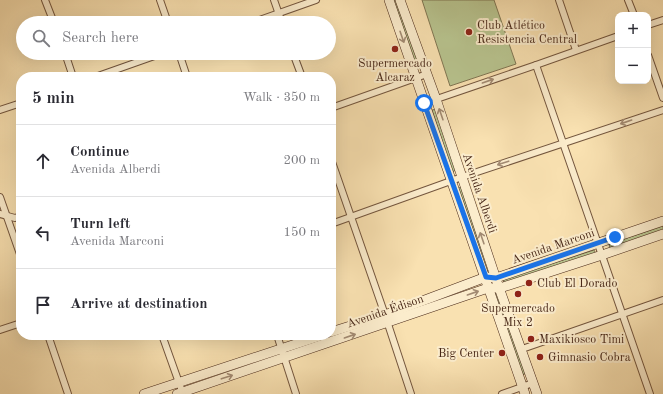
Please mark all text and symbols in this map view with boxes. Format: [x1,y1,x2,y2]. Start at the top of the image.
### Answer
map controls [615,12,651,84]
button: + [615,12,651,48]
search box [16,16,336,60]
place label: Club Atlético Resistencia Central [477,20,577,46]
icon: search [30,27,52,49]
marker: Club Atlético Resistencia Central [464,27,474,37]
one-way arrow [398,30,406,42]
text: Search here [62,31,139,46]
marker: Supermercado Alcaraz [390,44,400,54]
button: − [615,48,651,84]
place label: Supermercado Alcaraz [358,58,432,84]
one-way arrow [482,77,494,85]
text: 5 min [32,90,75,107]
text: Walk · 350 m [243,91,320,104]
route start [415,94,433,112]
one-way arrow [437,108,444,121]
one-way arrow [620,119,633,126]
text: Continue [70,145,129,160]
icon: ahead [32,150,54,172]
street label: Avenida Alberdi [460,152,498,235]
text: 200 m [283,154,320,167]
one-way arrow [497,160,509,168]
text: Avenida Alberdi [70,163,160,176]
text: Turn left [70,217,130,232]
icon: left [32,222,54,244]
text: 150 m [283,226,320,239]
street label: Avenida Marconi [510,227,596,267]
route end [606,228,624,246]
one-way arrow [478,232,486,244]
text: Avenida Marconi [70,235,164,248]
marker: Club El Dorado [524,278,534,288]
place label: Club El Dorado [537,278,617,290]
one-way arrow [467,289,479,297]
marker: Supermercado Mix 2 [513,289,523,299]
street label: Avenida Édison [344,290,426,331]
icon: arrive [32,294,54,316]
text: Arrive at destination [70,297,208,312]
place label: Supermercado Mix 2 [481,303,555,329]
one-way arrow [344,331,356,339]
marker: Maxikiosco Timi [526,334,536,344]
place label: Maxikiosco Timi [539,334,624,346]
place label: Big Center [438,348,494,360]
marker: Big Center [497,348,507,358]
marker: Gimnasio Cobra [535,352,545,362]
place label: Gimnasio Cobra [548,352,631,364]
one-way arrow [221,373,234,380]

